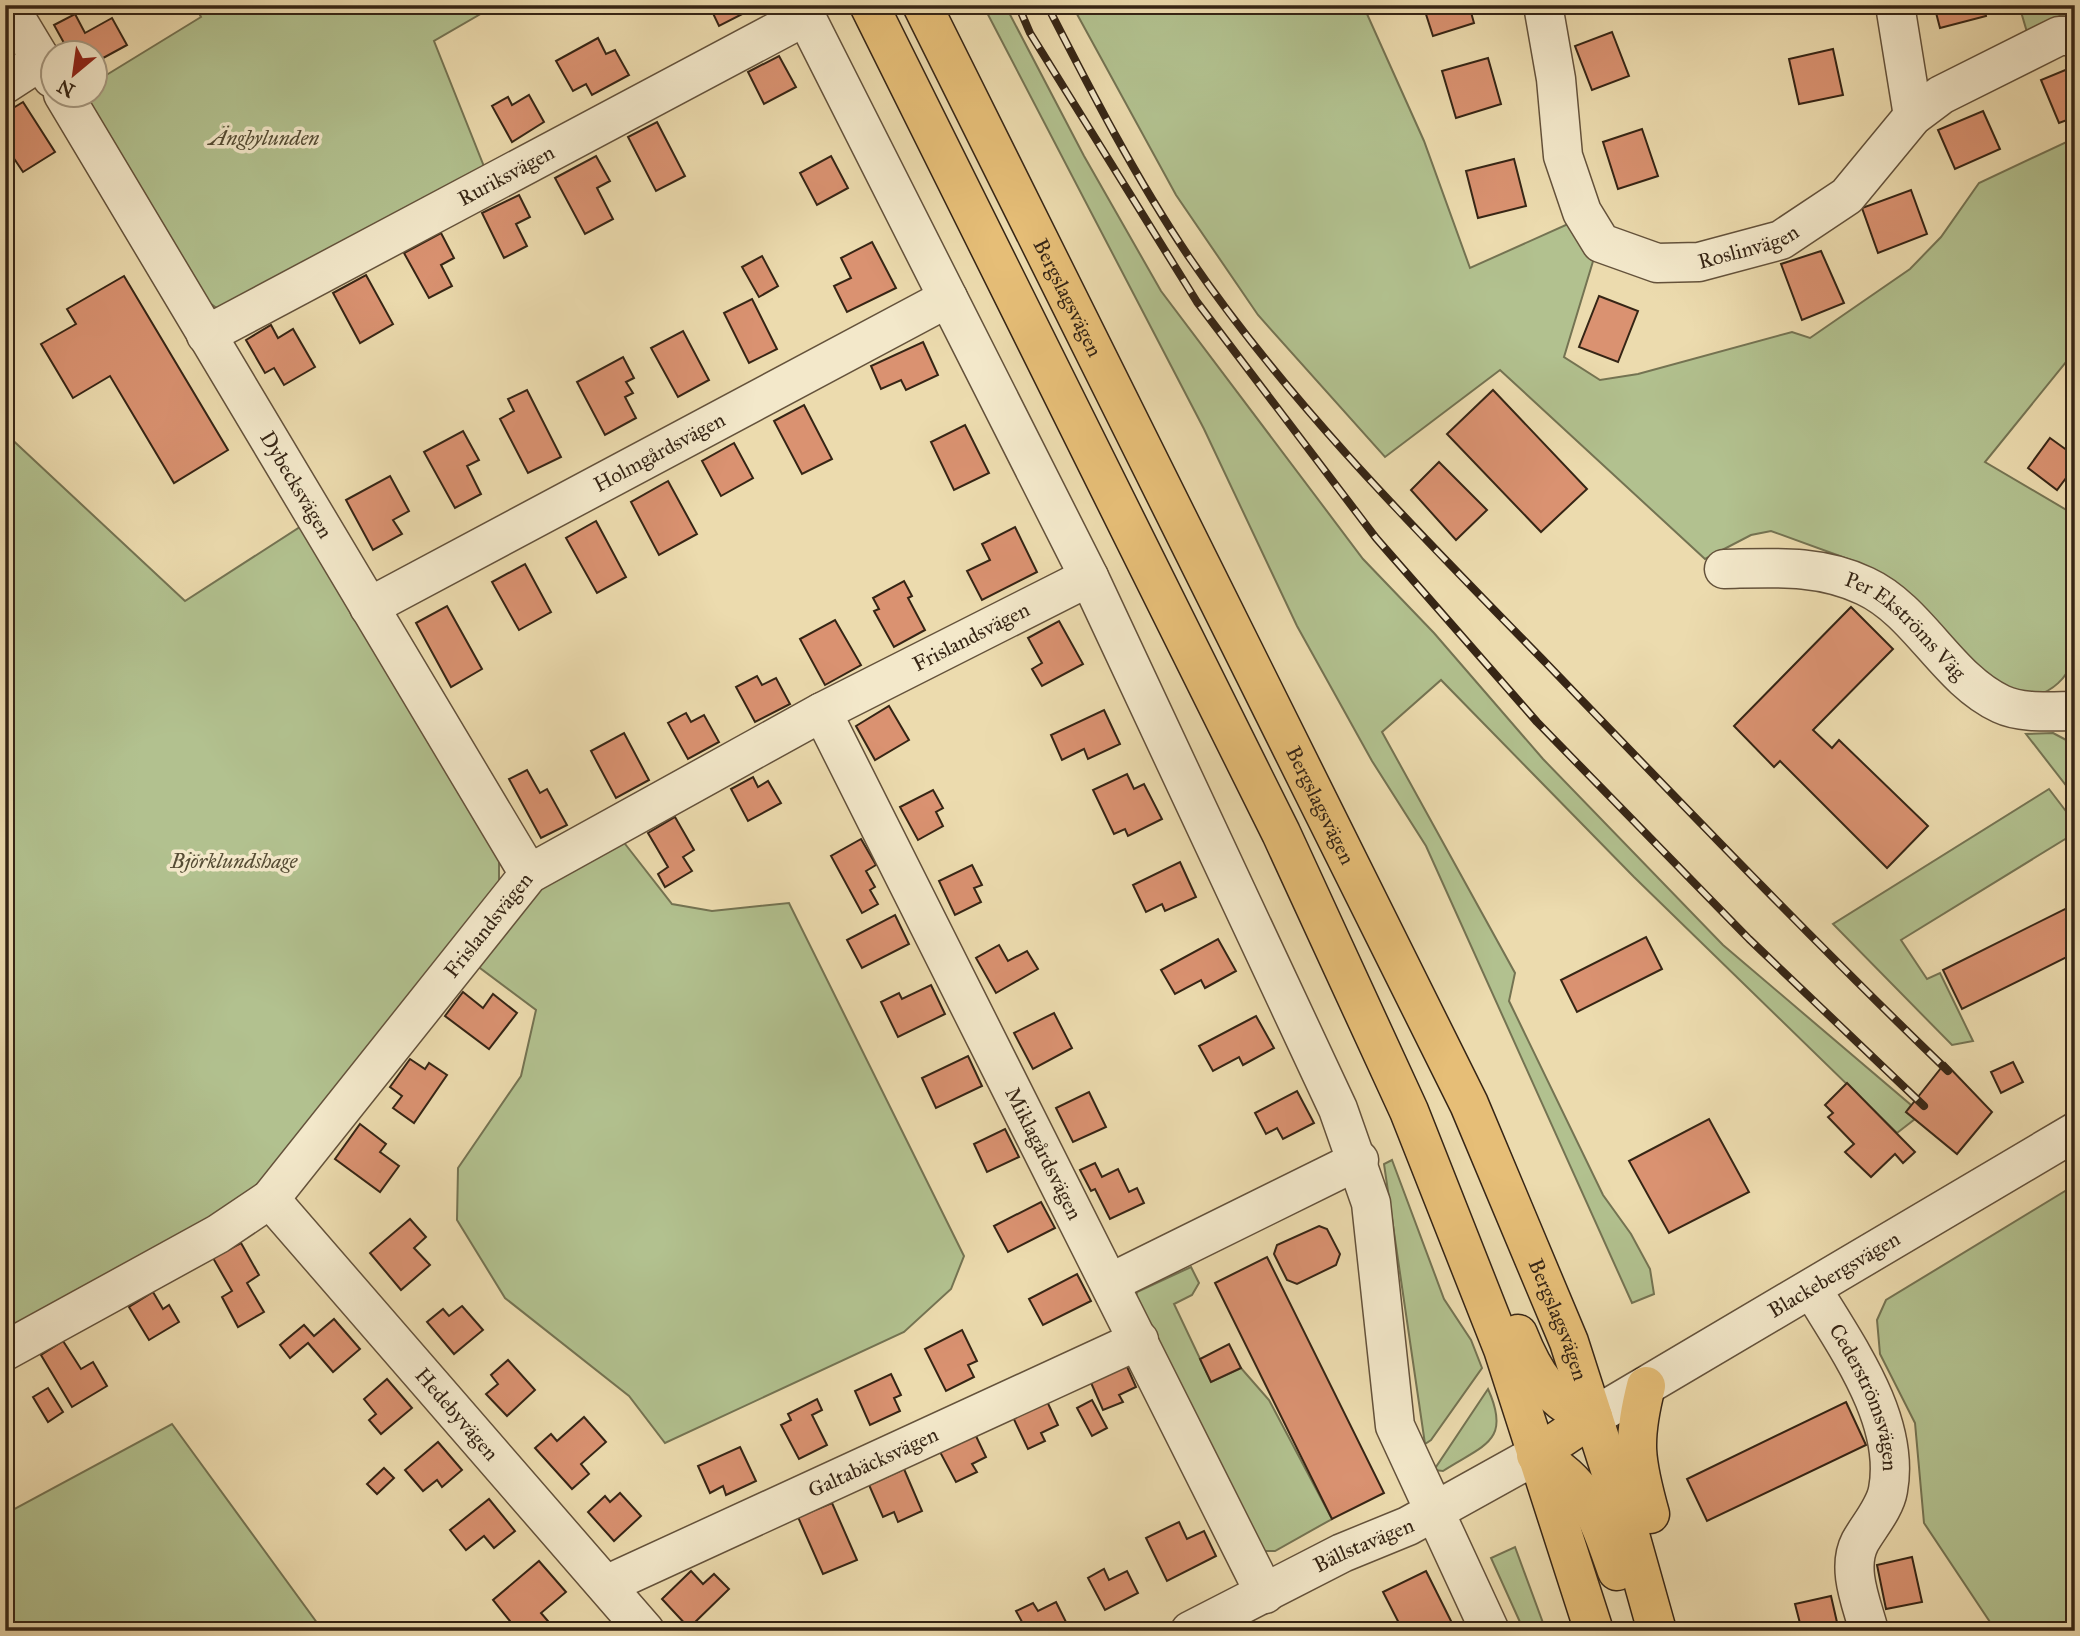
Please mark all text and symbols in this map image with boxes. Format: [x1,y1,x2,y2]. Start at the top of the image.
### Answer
north arrow [38,38,108,108]
text: N [53,74,79,102]
park label: Ängbylunden [207,125,319,151]
street label: Ruriksvägen [453,139,559,212]
street label: Roslinvägen [1695,219,1804,275]
street label: Bergslagsvägen [1027,234,1108,361]
street label: Holmgårdsvägen [589,406,730,498]
street label: Dybecksvägen [254,426,338,543]
street label: Per Ekströms Väg [1841,566,1971,686]
street label: Frislandsvägen [908,596,1034,677]
street label: Bergslagsvägen [1280,742,1361,869]
park label: Björklundshage [170,848,298,874]
street label: Frislandsvägen [438,867,538,983]
street label: Miklagårdsvägen [999,1083,1088,1224]
street label: Blackebergsvägen [1763,1225,1905,1324]
street label: Bergslagsvägen [1522,1255,1594,1384]
street label: Cederströmsvägen [1823,1319,1903,1472]
street label: Hedebyvägen [409,1362,504,1466]
street label: Galtabäcksvägen [804,1421,942,1503]
street label: Bällstavägen [1309,1512,1418,1578]

